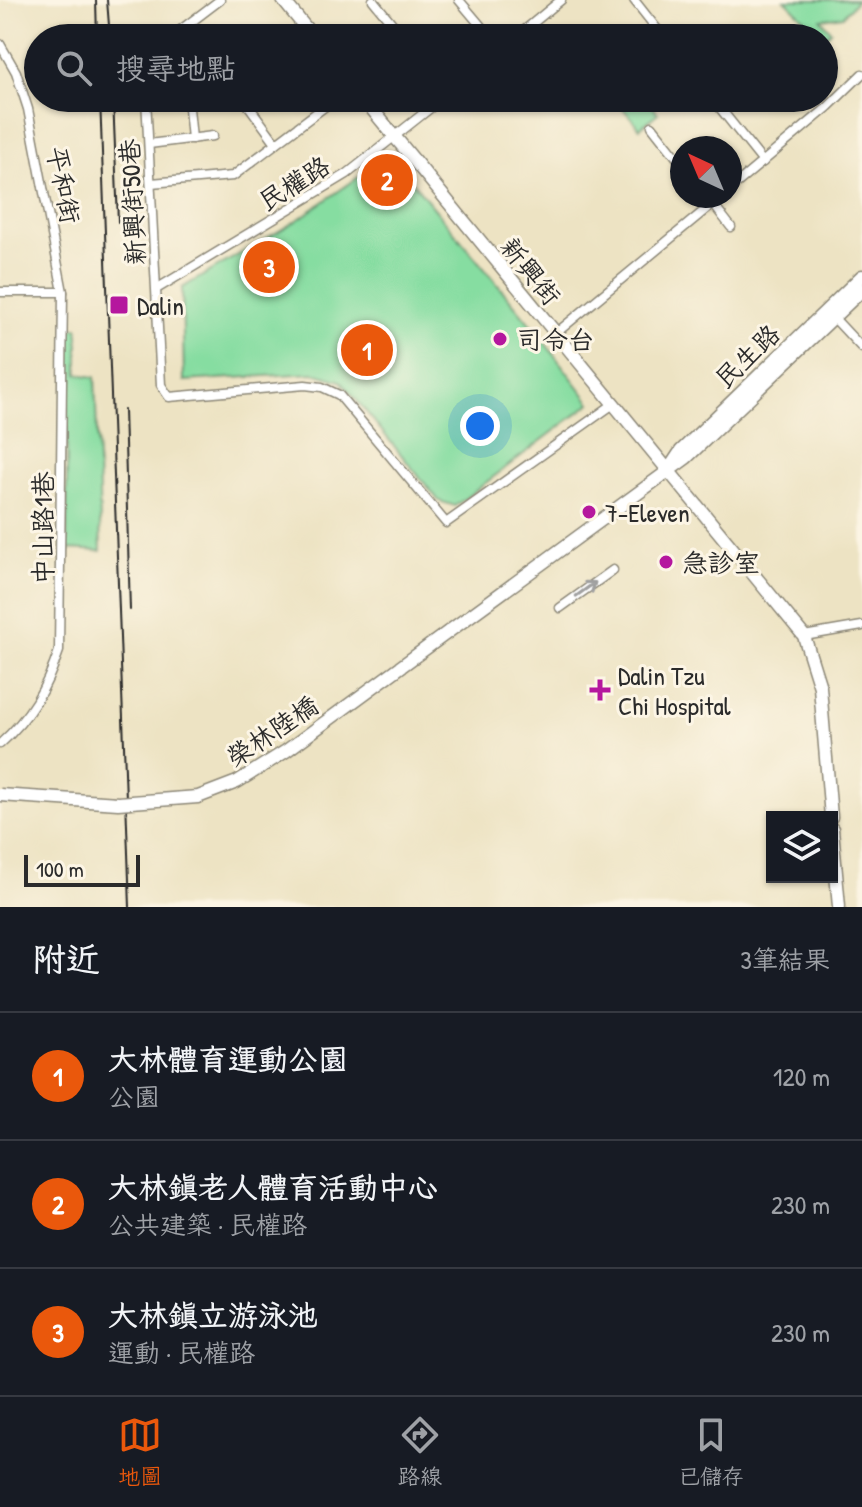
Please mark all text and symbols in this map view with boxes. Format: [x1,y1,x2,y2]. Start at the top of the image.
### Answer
search box [24,24,838,112]
icon: search [52,46,96,90]
text: 搜尋地點 [116,48,236,88]
north arrow [670,136,742,208]
street label: 新興街50巷 [111,138,153,266]
street label: 平和街 [39,143,89,227]
street label: 民權路 [252,147,336,219]
pin: 2 [361,150,413,210]
street label: 新興街 [493,230,569,312]
pin: 3 [243,237,295,297]
place label: Dalin [137,288,184,323]
marker: Dalin [108,294,130,316]
street label: 民生路 [707,316,787,396]
pin: 1 [341,320,393,380]
place label: 司令台 [516,322,594,357]
marker: 司令台 [491,330,509,348]
your location [460,406,500,446]
street label: 中山路1巷 [25,471,60,585]
place label: 7-Eleven [605,495,690,530]
marker: 7-Eleven [580,503,598,521]
place label: 急診室 [682,545,760,580]
marker: 急診室 [657,553,675,571]
one-way arrow [575,581,597,597]
place label: Dalin Tzu Chi Hospital [618,658,731,723]
marker: Dalin Tzu Chi Hospital [589,679,611,701]
street label: 榮林陸橋 [219,687,325,775]
map controls [766,811,838,883]
button: layers [766,811,838,883]
scale bar [24,851,140,887]
text: 100 m [36,854,84,884]
text: 附近 [32,936,100,982]
text: 3筆結果 [740,942,830,977]
text: 大林體育運動公園 [108,1039,348,1079]
text: 1 [53,1059,63,1094]
text: 120 m [773,1059,830,1094]
text: 公園 [108,1079,160,1114]
text: 大林鎮老人體育活動中心 [108,1167,438,1207]
text: 2 [52,1187,64,1222]
text: 230 m [771,1187,830,1222]
text: 公共建築 · 民權路 [108,1207,307,1242]
text: 大林鎮立游泳池 [108,1295,318,1335]
text: 3 [52,1315,64,1350]
text: 230 m [771,1315,830,1350]
text: 運動 · 民權路 [108,1335,255,1370]
tab: 地圖 [118,1413,162,1491]
tab: 路線 [398,1413,442,1491]
tab: 已儲存 [678,1413,744,1491]

